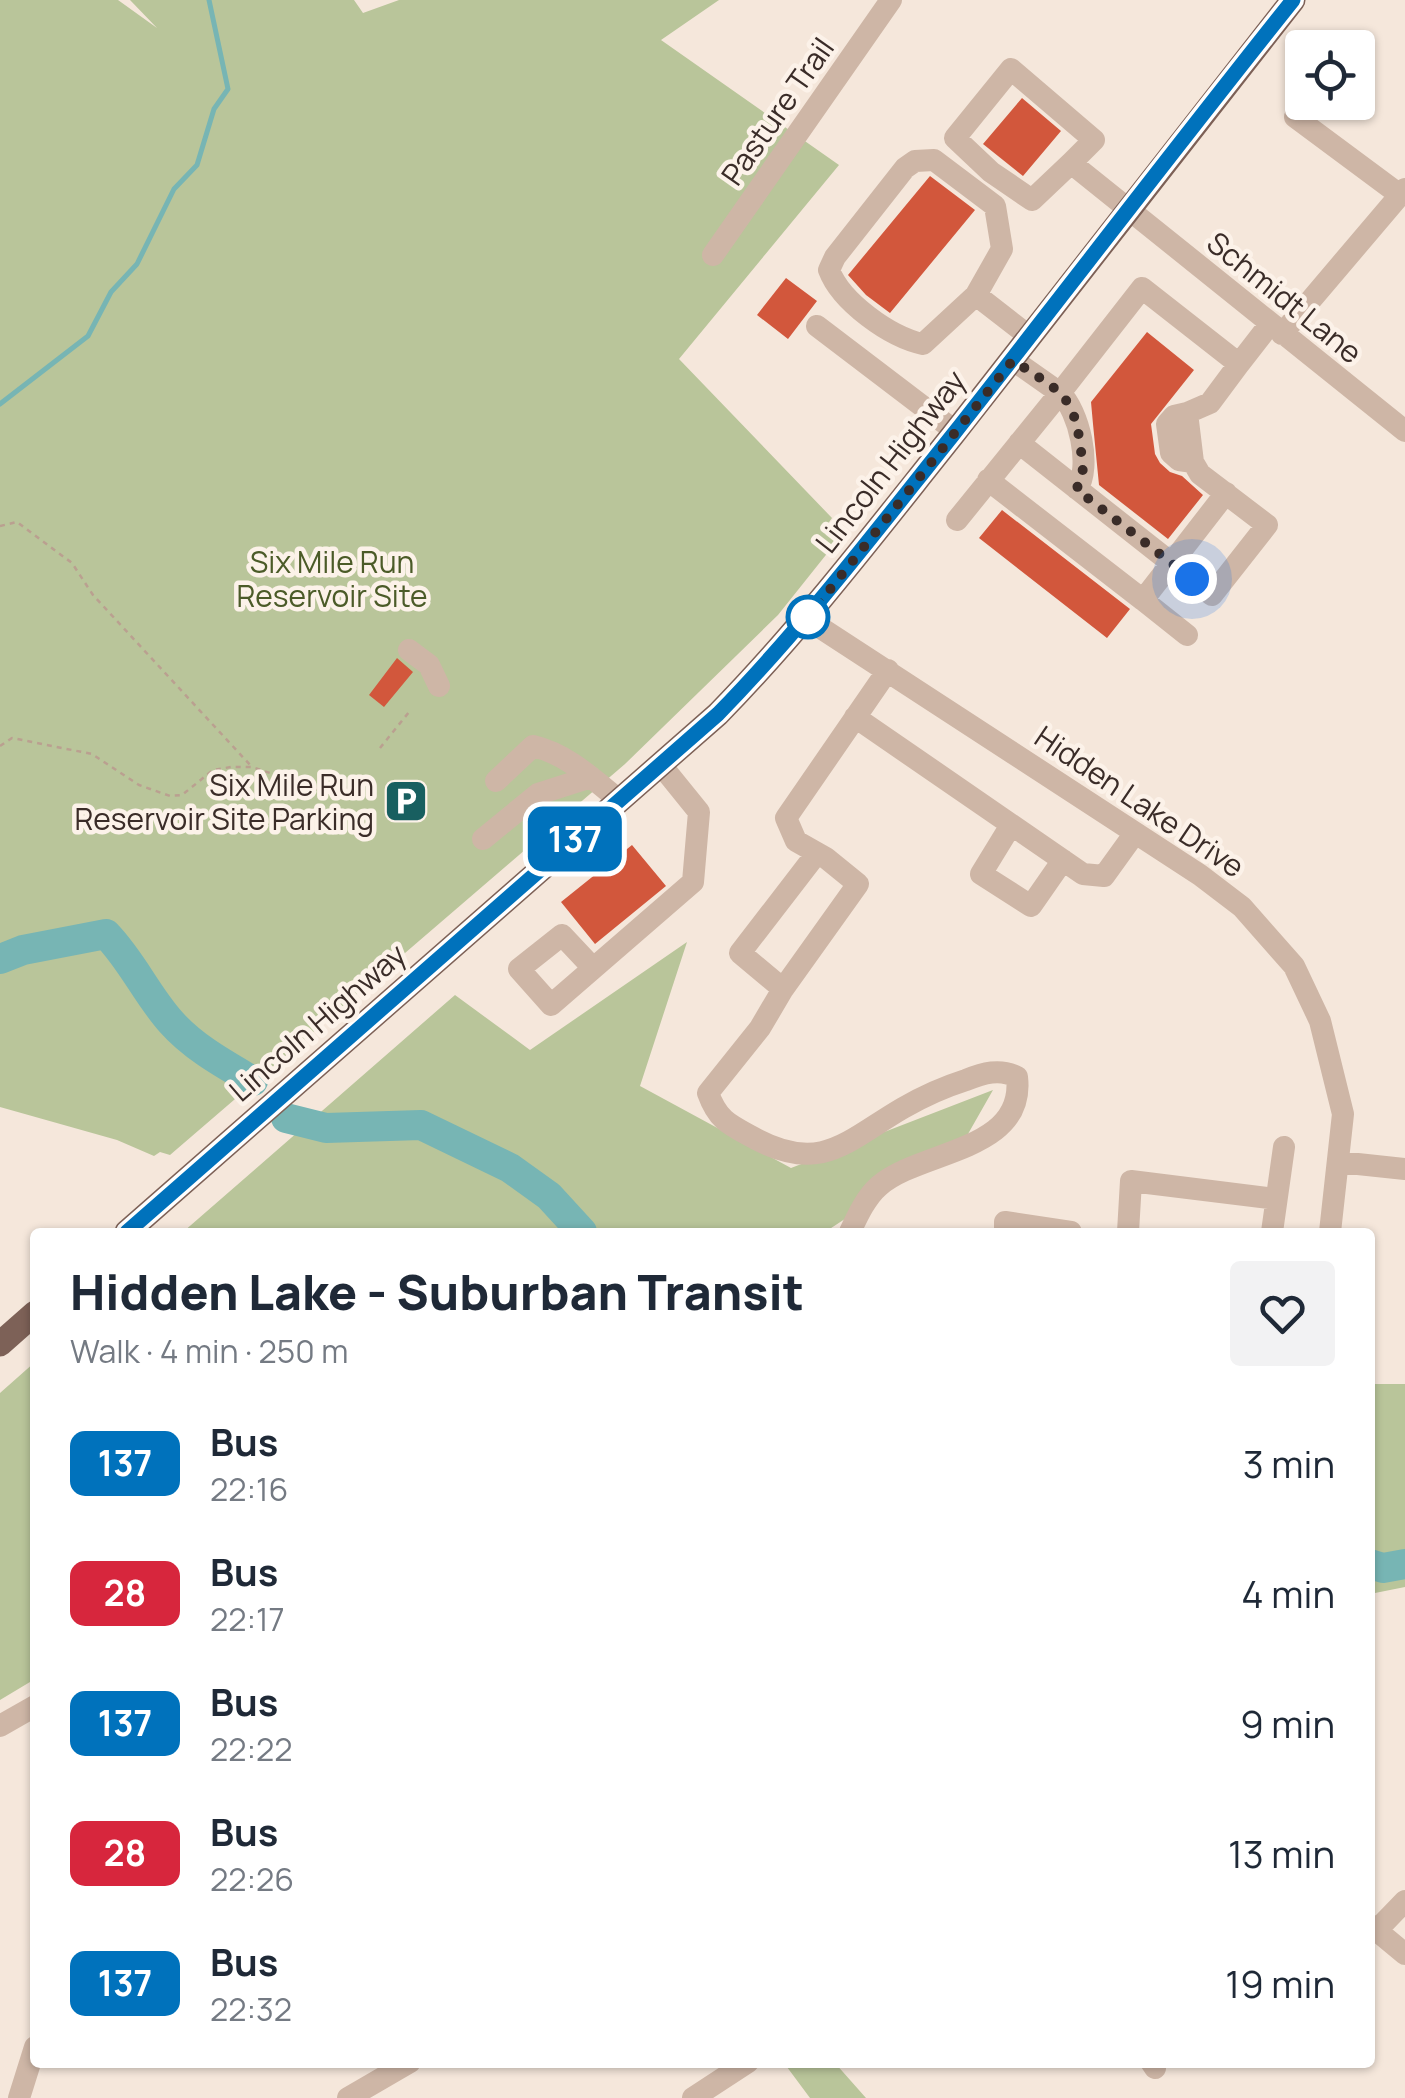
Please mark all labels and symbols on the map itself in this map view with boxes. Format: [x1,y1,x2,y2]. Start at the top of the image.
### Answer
street label: Pasture Trail [711,29,843,193]
street label: Schmidt Lane [1199,222,1371,372]
street label: Lincoln Highway [806,361,974,561]
park label: Six Mile Run Reservoir Site [236,541,428,616]
your location [1167,554,1217,604]
unlabelled marker [787,596,829,638]
street label: Hidden Lake Drive [1027,716,1253,886]
place label: Six Mile Run Reservoir Site Parking [74,764,374,839]
parking icon: Six Mile Run Reservoir Site Parking [383,778,429,824]
line badge: 137 [518,806,632,872]
street label: Lincoln Highway [220,934,414,1110]

